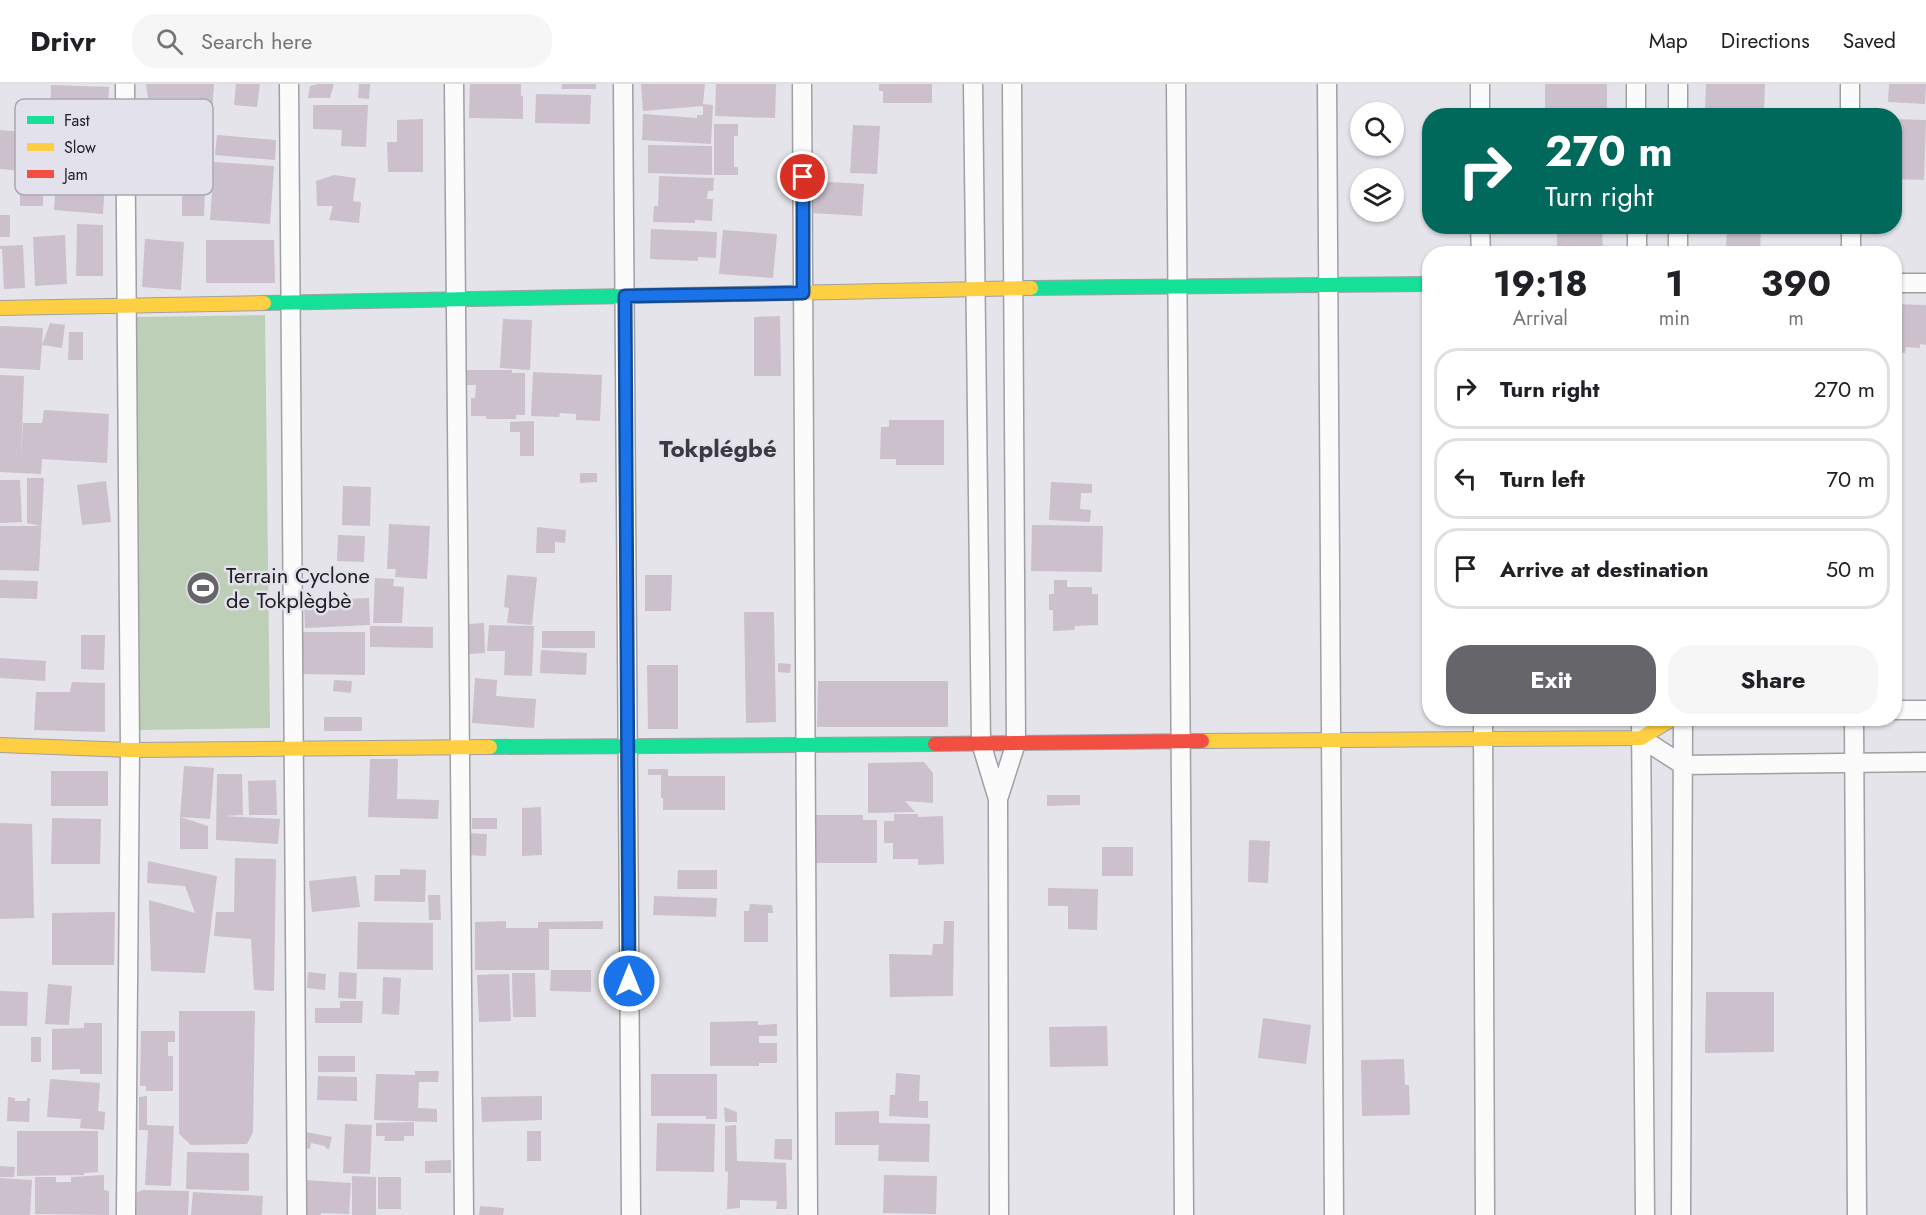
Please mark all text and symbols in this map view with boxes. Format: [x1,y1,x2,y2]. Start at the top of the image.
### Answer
search box [132,14,552,68]
text: Drivr [30,21,96,62]
icon: search [153,25,186,58]
text: Search here [201,25,312,57]
text: Map [1649,26,1688,56]
text: Directions [1721,26,1810,56]
text: Saved [1843,26,1896,56]
legend [15,99,213,195]
map controls [1350,102,1404,222]
button: search [1350,102,1404,156]
text: Fast [64,109,90,132]
text: 270 m [1545,121,1673,182]
icon: right [1446,132,1524,210]
text: Slow [64,136,96,159]
pin [777,151,828,202]
icon: arrive [786,160,819,193]
text: Jam [62,163,88,186]
button: layers [1350,168,1404,222]
text: Turn right [1545,177,1653,216]
text: 19:18 [1493,257,1588,309]
text: 1 [1665,257,1683,309]
text: 390 [1761,257,1831,309]
text: Arrival [1513,304,1568,333]
text: min [1659,304,1690,333]
text: m [1788,304,1804,333]
icon: right [1449,372,1482,405]
text: Turn right [1500,373,1600,405]
text: 270 m [1814,373,1875,405]
district label: Tokplégbé [659,431,777,466]
icon: left [1449,462,1482,495]
text: Turn left [1500,463,1585,495]
text: 70 m [1826,463,1875,495]
icon: arrive [1449,552,1482,585]
text: Arrive at destination [1500,553,1709,585]
text: 50 m [1826,553,1875,585]
place label: Terrain Cyclone de Tokplègbè [226,559,370,616]
sports icon: Terrain Cyclone de Tokplègbè [185,570,221,606]
button: Exit [1446,645,1656,714]
button: Share [1668,645,1878,714]
position arrow [597,949,661,1013]

